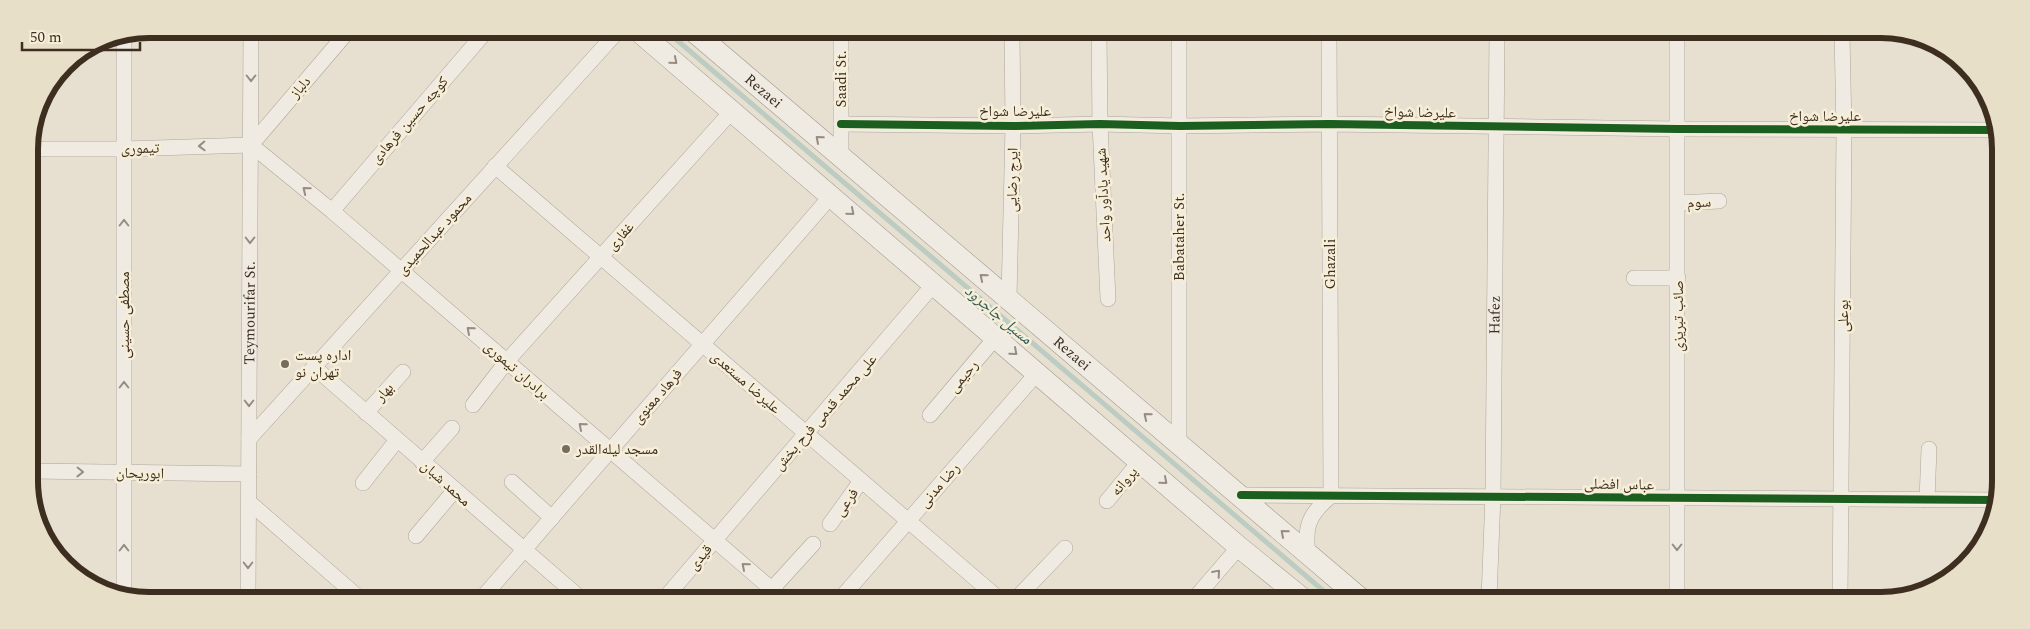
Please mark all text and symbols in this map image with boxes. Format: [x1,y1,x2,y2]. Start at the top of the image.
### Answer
scale bar [22,20,140,52]
text: 50 m [30,26,62,49]
street label: Saadi St. [830,51,853,107]
one-way arrow [668,56,677,64]
street label: Rezaei [739,68,787,114]
street label: دلباز [283,71,317,104]
street label: کوچه حسین فرهادی [365,71,454,169]
one-way arrow [246,74,256,82]
street label: علیرضا شواخ [979,100,1051,123]
street label: علیرضا شواخ [1384,100,1457,125]
street label: علیرضا شواخ [1789,105,1861,128]
one-way arrow [815,135,824,144]
street label: تیموری [120,137,160,160]
one-way arrow [198,141,206,152]
street label: ایرج رضایی [1000,147,1025,213]
street label: شهید یادآور واحد [1090,147,1117,243]
one-way arrow [303,188,312,196]
street label: محمود عبدالحمیدی [391,188,478,281]
street label: سوم [1686,190,1712,215]
street label: Babataher St. [1168,193,1191,281]
one-way arrow [845,207,854,215]
street label: غفاری [601,216,640,256]
one-way arrow [119,218,129,226]
one-way arrow [245,236,255,244]
street label: Ghazali [1319,239,1342,289]
street label: Teymourifar St. [238,261,262,365]
street label: مصطفی حسینی [113,271,136,359]
one-way arrow [980,275,989,283]
water label: مسیل جاجرود [959,279,1038,351]
street label: صائب تبریزی [1667,280,1690,352]
street label: Hafez [1483,295,1507,335]
street label: بوعلی [1832,300,1855,332]
one-way arrow [466,326,475,335]
street label: Rezaei [1048,331,1096,377]
street label: برادران تیموری [479,335,555,406]
place label: اداره پست تهران نو [295,344,351,384]
street label: علیرضا مستعدی [705,345,786,420]
one-way arrow [1009,346,1018,355]
street label: علی محمد قدمی فرح بخش [768,348,883,476]
street label: رحیمی [943,355,984,398]
marker: اداره پست تهران نو [279,358,291,370]
street label: فرهاد معنوی [627,363,688,429]
street label: بهار [369,377,399,408]
one-way arrow [119,381,129,388]
one-way arrow [244,399,254,407]
one-way arrow [1144,413,1153,422]
one-way arrow [579,423,588,432]
place label: مسجد لیله‌القدر [575,438,658,461]
marker: مسجد لیله‌القدر [560,443,572,455]
street label: محمد شبان [415,455,476,512]
street label: رضا مدنی [913,457,966,513]
street label: پروانه [1105,461,1144,501]
street label: ابوریحان [116,462,164,485]
one-way arrow [76,467,84,477]
street label: عباس افضلی [1584,472,1655,497]
one-way arrow [1158,476,1167,485]
street label: فرعی [828,483,865,521]
one-way arrow [1281,529,1290,538]
street label: قیدی [683,539,718,575]
one-way arrow [119,543,129,551]
one-way arrow [1672,544,1682,551]
one-way arrow [243,562,253,569]
one-way arrow [742,563,751,572]
one-way arrow [1211,569,1220,578]

